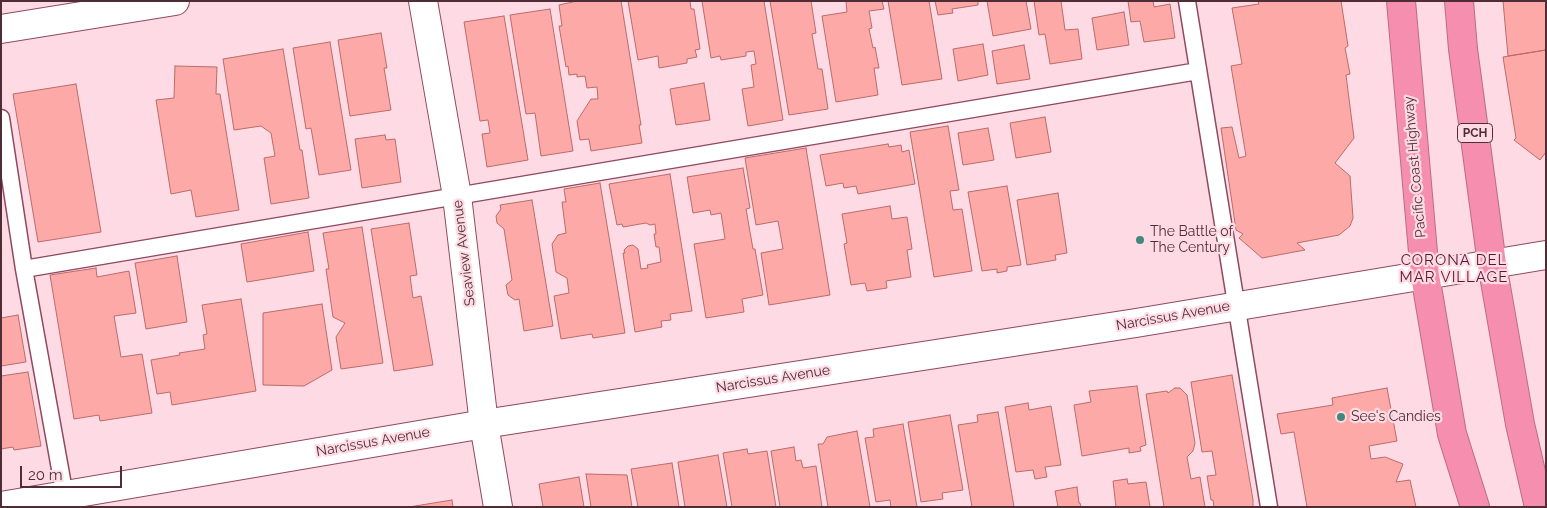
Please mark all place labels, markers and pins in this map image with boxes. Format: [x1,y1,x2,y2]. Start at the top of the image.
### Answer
place label: The Battle of The Century [1150,224,1233,256]
marker: The Battle of The Century [1134,234,1146,246]
place label: See's Candies [1351,409,1441,425]
marker: See's Candies [1335,411,1347,423]

